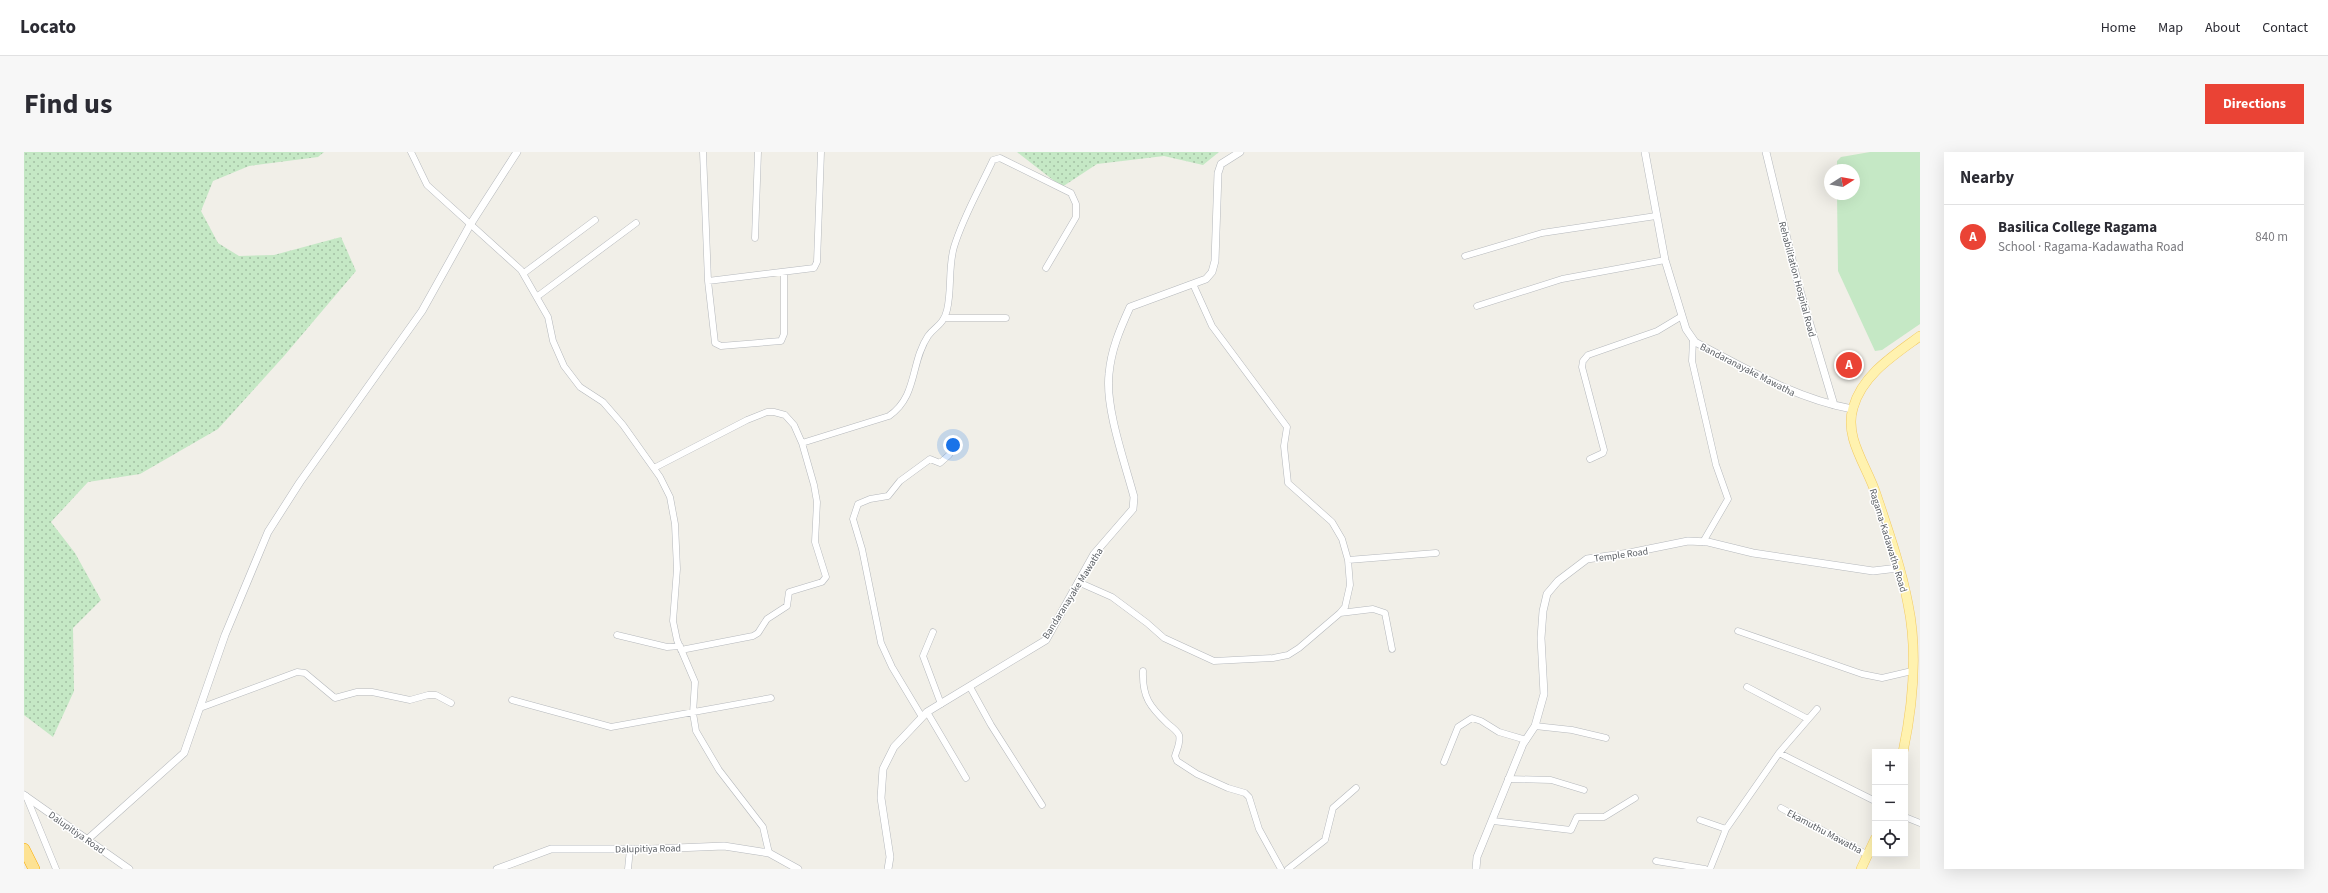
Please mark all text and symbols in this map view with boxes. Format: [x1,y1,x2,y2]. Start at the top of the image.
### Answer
text: Locato [20,14,76,41]
text: Home [2101,18,2136,38]
text: Map [2158,18,2183,38]
text: About [2205,18,2240,38]
text: Contact [2262,18,2308,38]
text: Find us [24,84,112,124]
button: Directions [2205,84,2304,124]
north arrow [1824,164,1860,200]
text: Nearby [1960,166,2014,190]
text: Basilica College Ragama [1998,217,2157,238]
street label: Rehabilitation Hospital Road [1775,220,1819,339]
text: A [1969,228,1977,246]
text: 840 m [2255,228,2288,246]
text: School · Ragama-Kadawatha Road [1998,238,2184,256]
street label: Bandaranayake Mawatha [1698,340,1798,400]
pin: A [1836,350,1862,380]
your location [943,435,963,455]
street label: Ragama-Kadawatha Road [1866,487,1910,594]
street label: Temple Road [1593,544,1649,566]
street label: Bandaranayake Mawatha [1039,545,1107,642]
map controls [1872,749,1908,857]
button: + [1872,749,1908,785]
button: − [1872,785,1908,821]
street label: Ekamuthu Mawatha [1784,806,1865,858]
street label: Dalupitiya Road [45,808,107,857]
button: locate [1872,821,1908,857]
street label: Dalupitiya Road [615,841,681,857]

